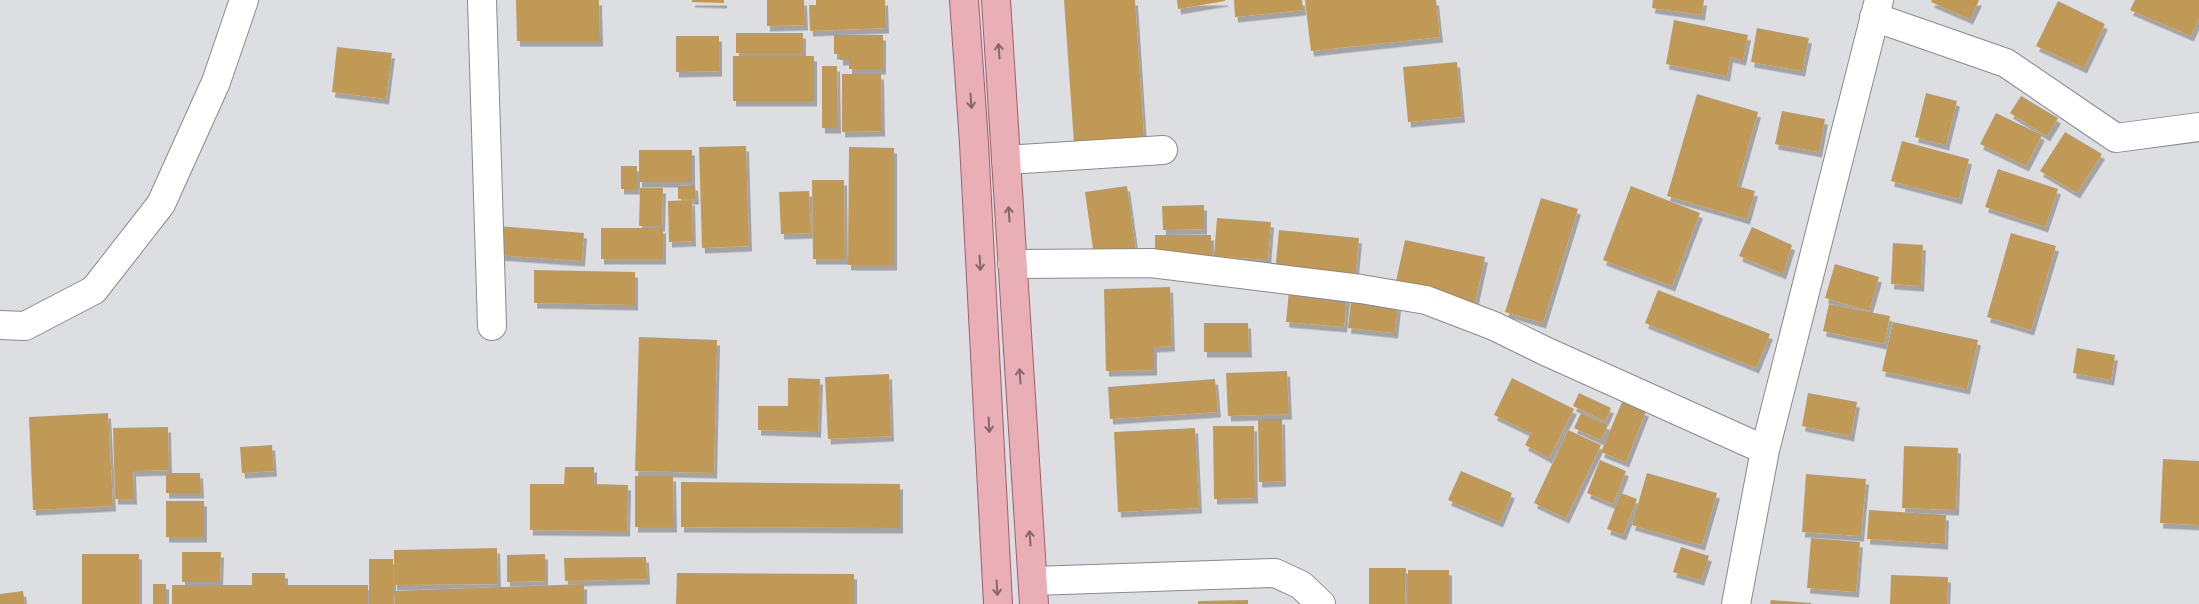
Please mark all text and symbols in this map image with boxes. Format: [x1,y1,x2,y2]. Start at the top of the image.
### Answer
one-way arrow [994,44,1003,60]
one-way arrow [966,93,976,109]
one-way arrow [1005,206,1014,222]
one-way arrow [976,255,985,271]
one-way arrow [1015,368,1024,384]
one-way arrow [984,417,993,433]
one-way arrow [1026,530,1035,546]
one-way arrow [993,579,1002,595]

